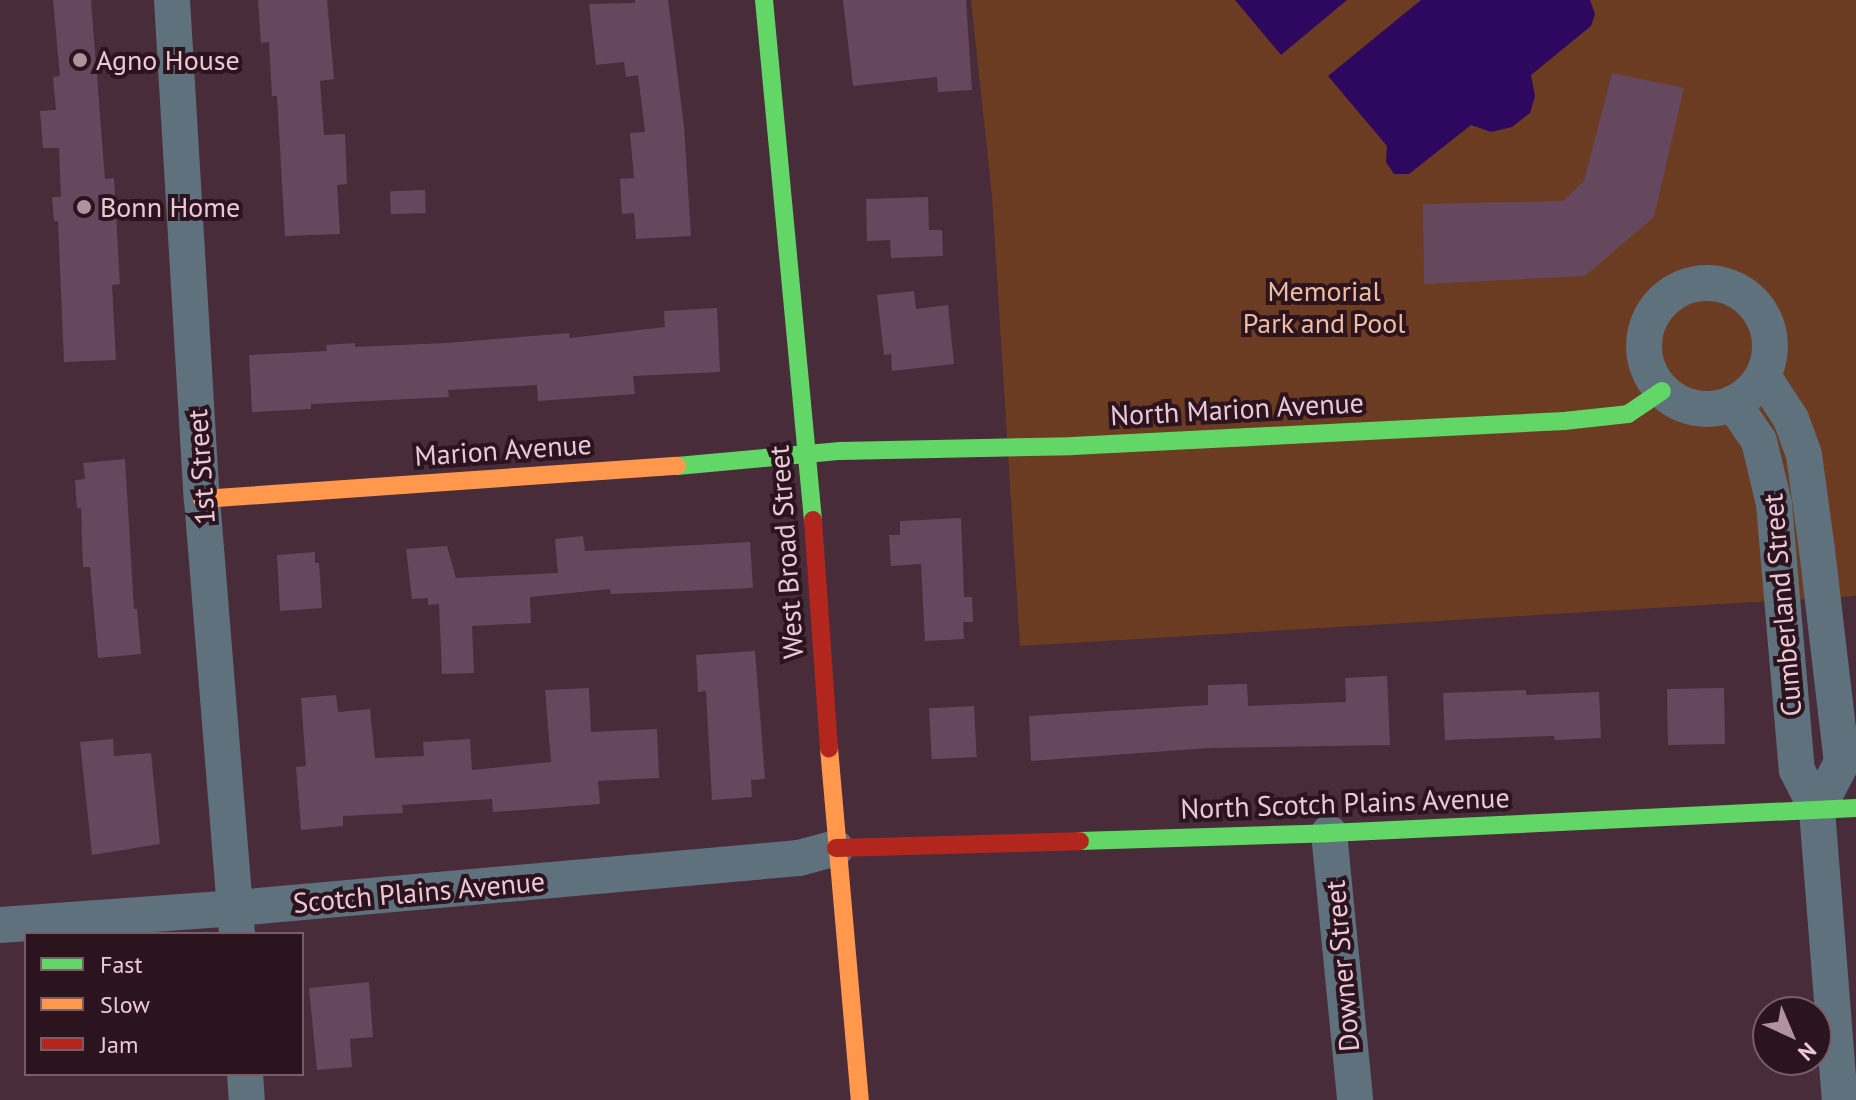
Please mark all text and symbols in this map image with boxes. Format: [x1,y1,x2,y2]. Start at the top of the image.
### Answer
place label: Agno House [96,43,240,77]
marker: Agno House [71,51,89,69]
place label: Bonn Home [100,190,240,224]
marker: Bonn Home [75,198,93,216]
park label: Memorial Park and Pool [1242,274,1406,340]
street label: North Marion Avenue [1109,386,1365,432]
street label: 1st Street [180,408,222,526]
street label: Marion Avenue [413,427,593,473]
street label: West Broad Street [762,444,810,660]
street label: Cumberland Street [1756,492,1808,718]
street label: North Scotch Plains Avenue [1179,780,1511,826]
street label: Scotch Plains Avenue [291,864,547,920]
street label: Downer Street [1318,879,1366,1053]
legend [24,932,304,1076]
text: Fast [100,949,143,980]
text: Slow [100,989,150,1020]
north arrow [1752,996,1832,1076]
text: Jam [100,1029,138,1060]
text: N [1792,1037,1822,1067]

